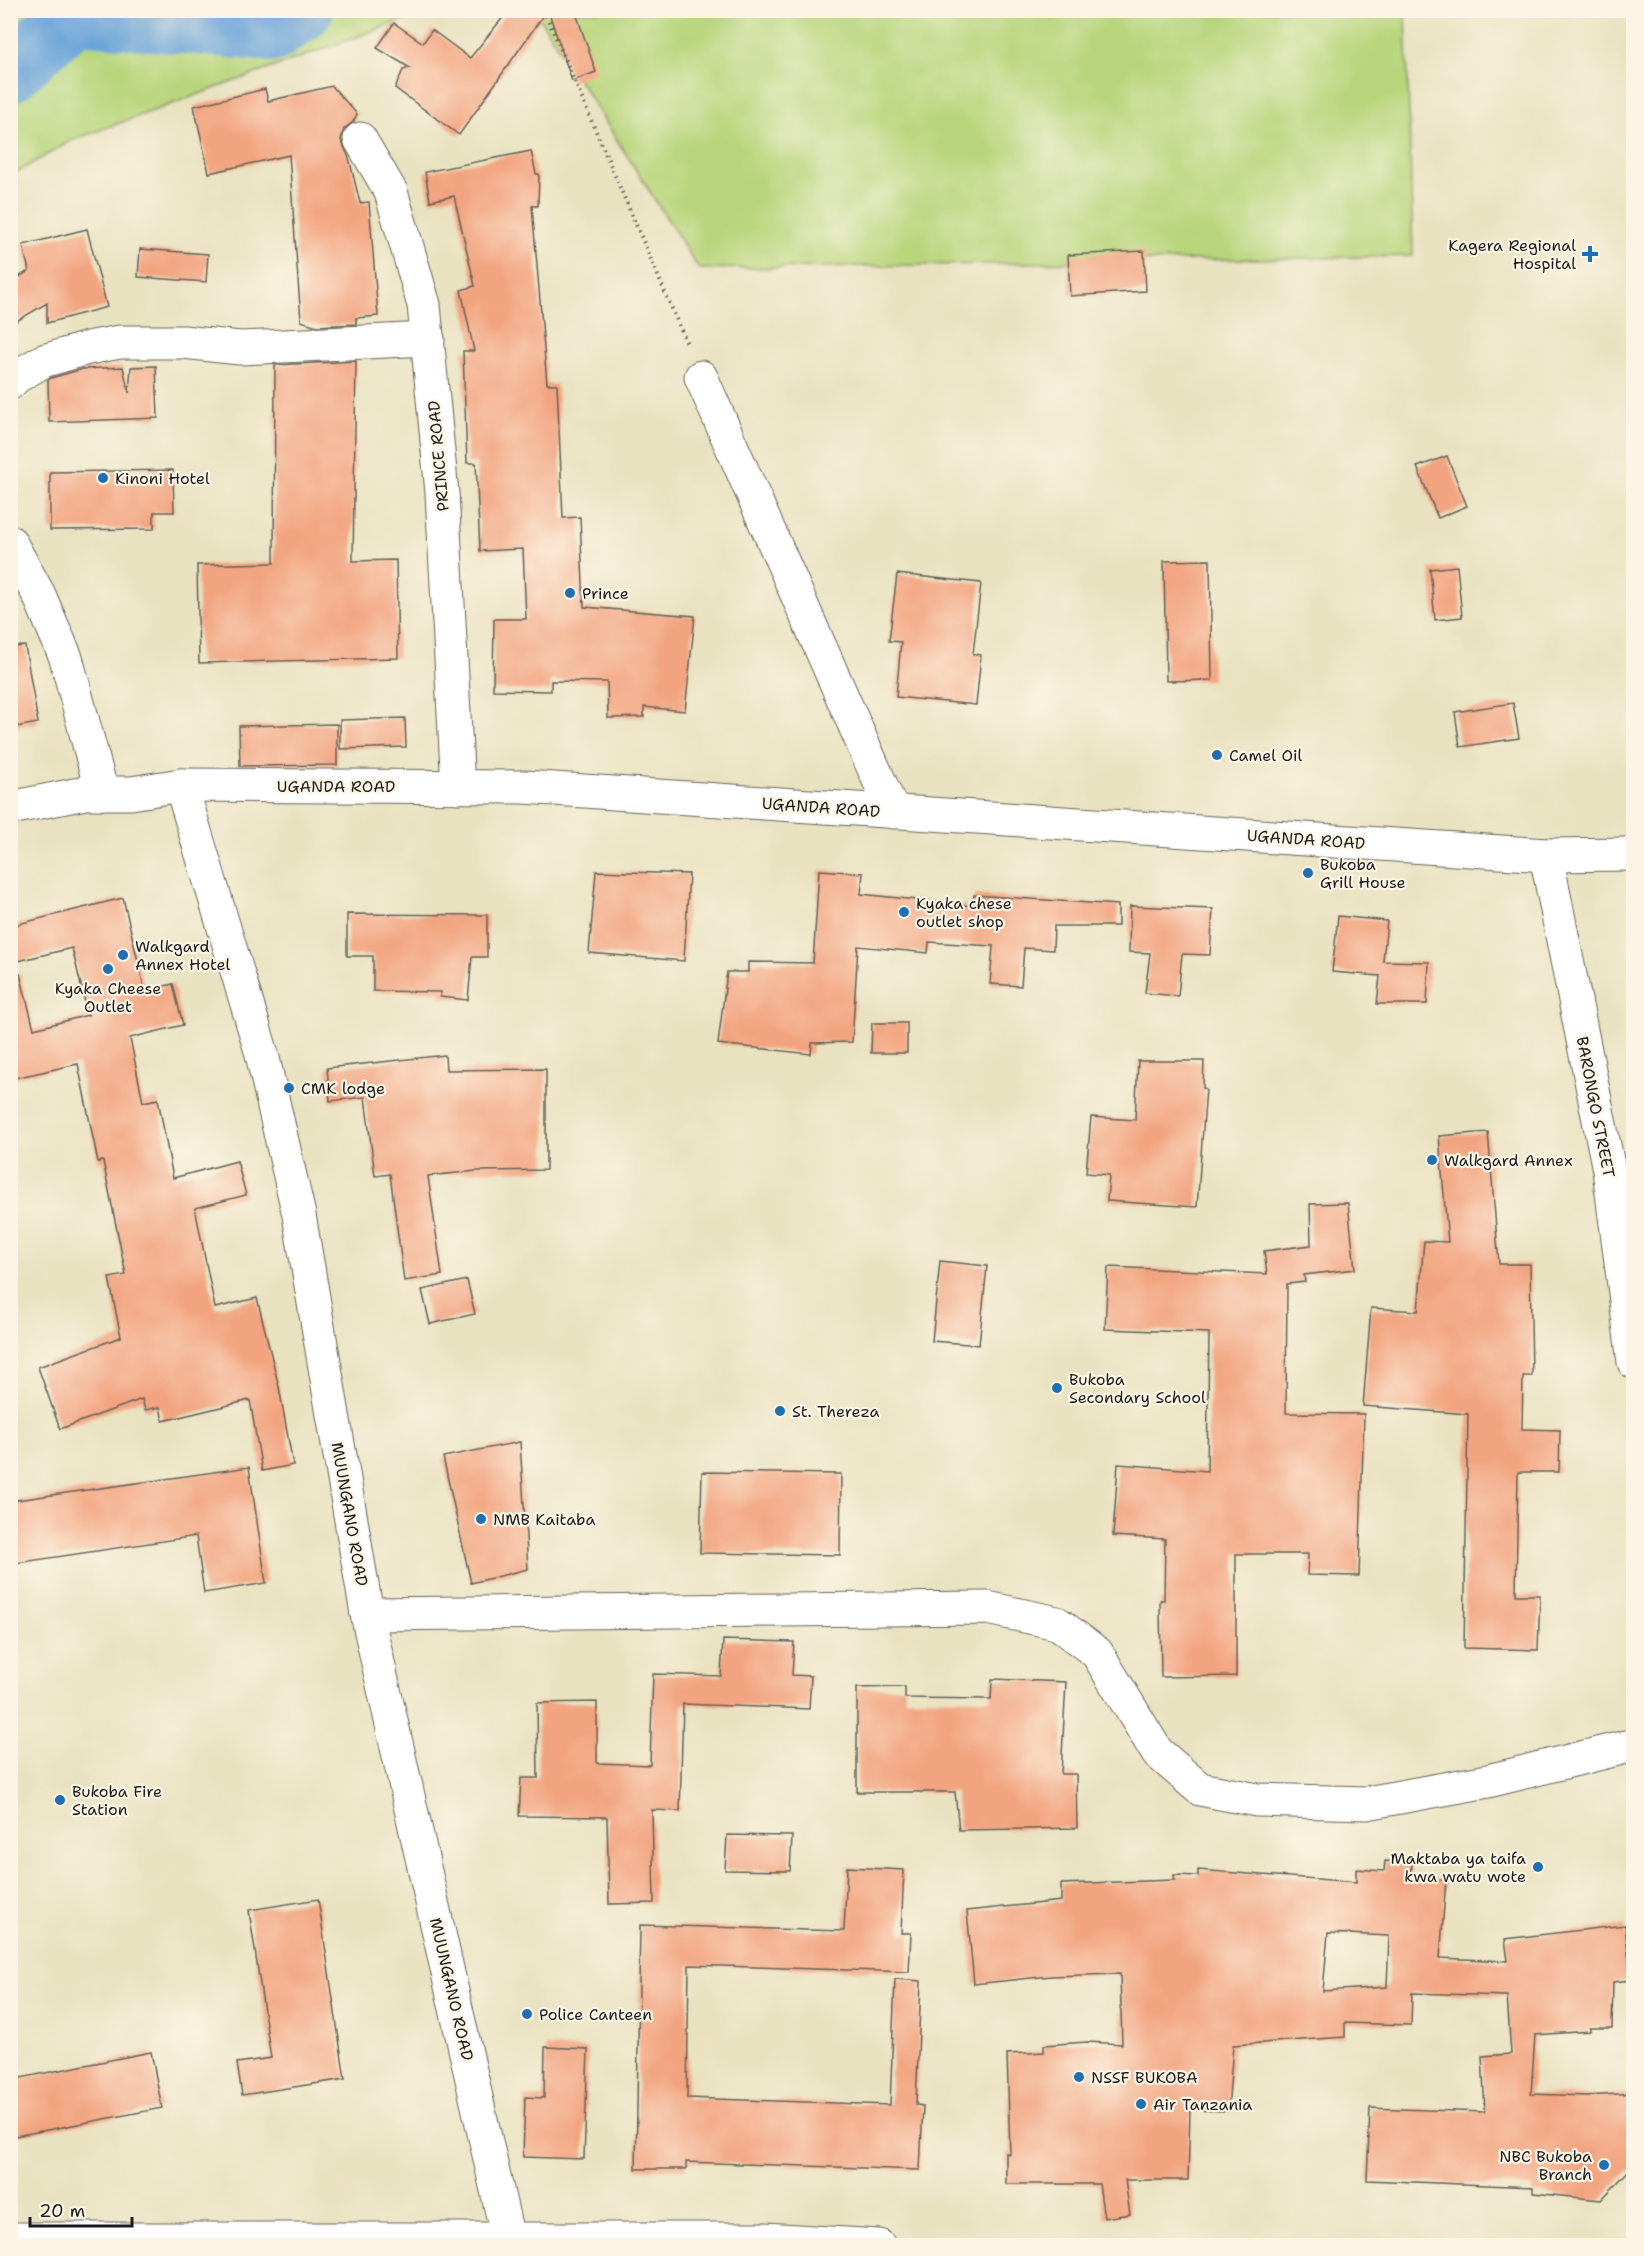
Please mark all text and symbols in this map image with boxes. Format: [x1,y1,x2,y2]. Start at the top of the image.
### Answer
place label: Kagera Regional Hospital [1448,235,1576,274]
marker: Kagera Regional Hospital [1581,245,1599,263]
street label: PRINCE ROAD [423,400,454,512]
place label: Kinoni Hotel [115,468,210,489]
marker: Kinoni Hotel [96,471,110,485]
place label: Prince [582,583,629,604]
marker: Prince [563,586,577,600]
place label: Camel Oil [1229,745,1302,766]
marker: Camel Oil [1210,748,1224,762]
street label: UGANDA ROAD [277,776,395,797]
street label: UGANDA ROAD [761,793,881,822]
street label: UGANDA ROAD [1246,825,1366,854]
place label: Bukoba Grill House [1320,854,1406,893]
marker: Bukoba Grill House [1301,866,1315,880]
place label: Kyaka chese outlet shop [916,893,1012,932]
marker: Kyaka chese outlet shop [897,905,911,919]
place label: Walkgard Annex Hotel [135,936,231,975]
marker: Walkgard Annex Hotel [116,948,130,962]
marker: Kyaka Cheese Outlet [101,962,115,976]
place label: Kyaka Cheese Outlet [55,978,161,1017]
street label: BARONGO STREET [1572,1035,1620,1179]
place label: CMK lodge [301,1078,385,1099]
marker: CMK lodge [282,1081,296,1095]
place label: Walkgard Annex [1444,1150,1573,1171]
marker: Walkgard Annex [1425,1153,1439,1167]
place label: Bukoba Secondary School [1069,1369,1206,1408]
marker: Bukoba Secondary School [1050,1381,1064,1395]
place label: St. Thereza [792,1401,879,1422]
marker: St. Thereza [773,1404,787,1418]
street label: MUUNGANO ROAD [326,1440,373,1588]
place label: NMB Kaitaba [493,1509,595,1530]
marker: NMB Kaitaba [474,1512,488,1526]
place label: Bukoba Fire Station [72,1781,162,1820]
marker: Bukoba Fire Station [53,1793,67,1807]
place label: Maktaba ya taifa kwa watu wote [1391,1848,1526,1887]
marker: Maktaba ya taifa kwa watu wote [1531,1860,1545,1874]
street label: MUUNGANO ROAD [425,1916,478,2063]
place label: Police Canteen [539,2004,652,2025]
marker: Police Canteen [520,2007,534,2021]
place label: NSSF BUKOBA [1091,2067,1198,2088]
marker: NSSF BUKOBA [1072,2070,1086,2084]
place label: Air Tanzania [1153,2094,1252,2115]
marker: Air Tanzania [1134,2097,1148,2111]
place label: NBC Bukoba Branch [1499,2146,1592,2185]
marker: NBC Bukoba Branch [1597,2158,1611,2172]
scale bar [30,2190,132,2228]
text: 20 m [39,2199,85,2223]

